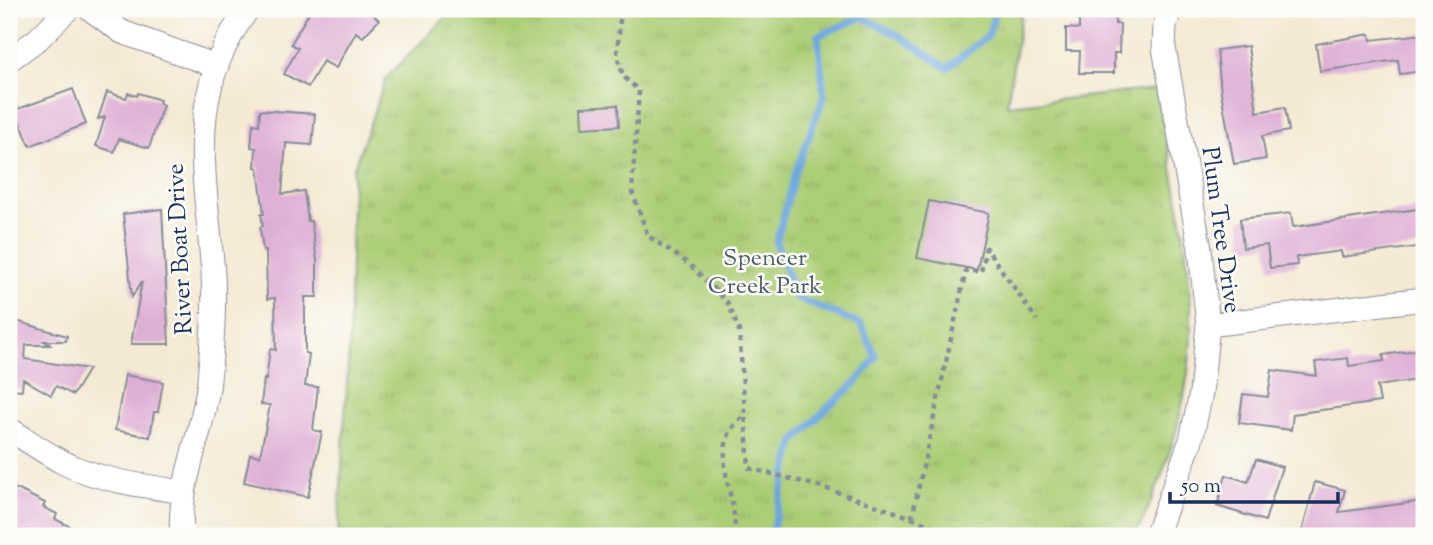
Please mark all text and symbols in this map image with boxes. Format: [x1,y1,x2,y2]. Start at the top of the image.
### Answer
street label: Plum Tree Drive [1191,145,1249,315]
street label: River Boat Drive [160,163,202,335]
park label: Spencer Creek Park [708,242,822,304]
scale bar [1170,461,1338,505]
text: 50 m [1180,472,1221,502]

